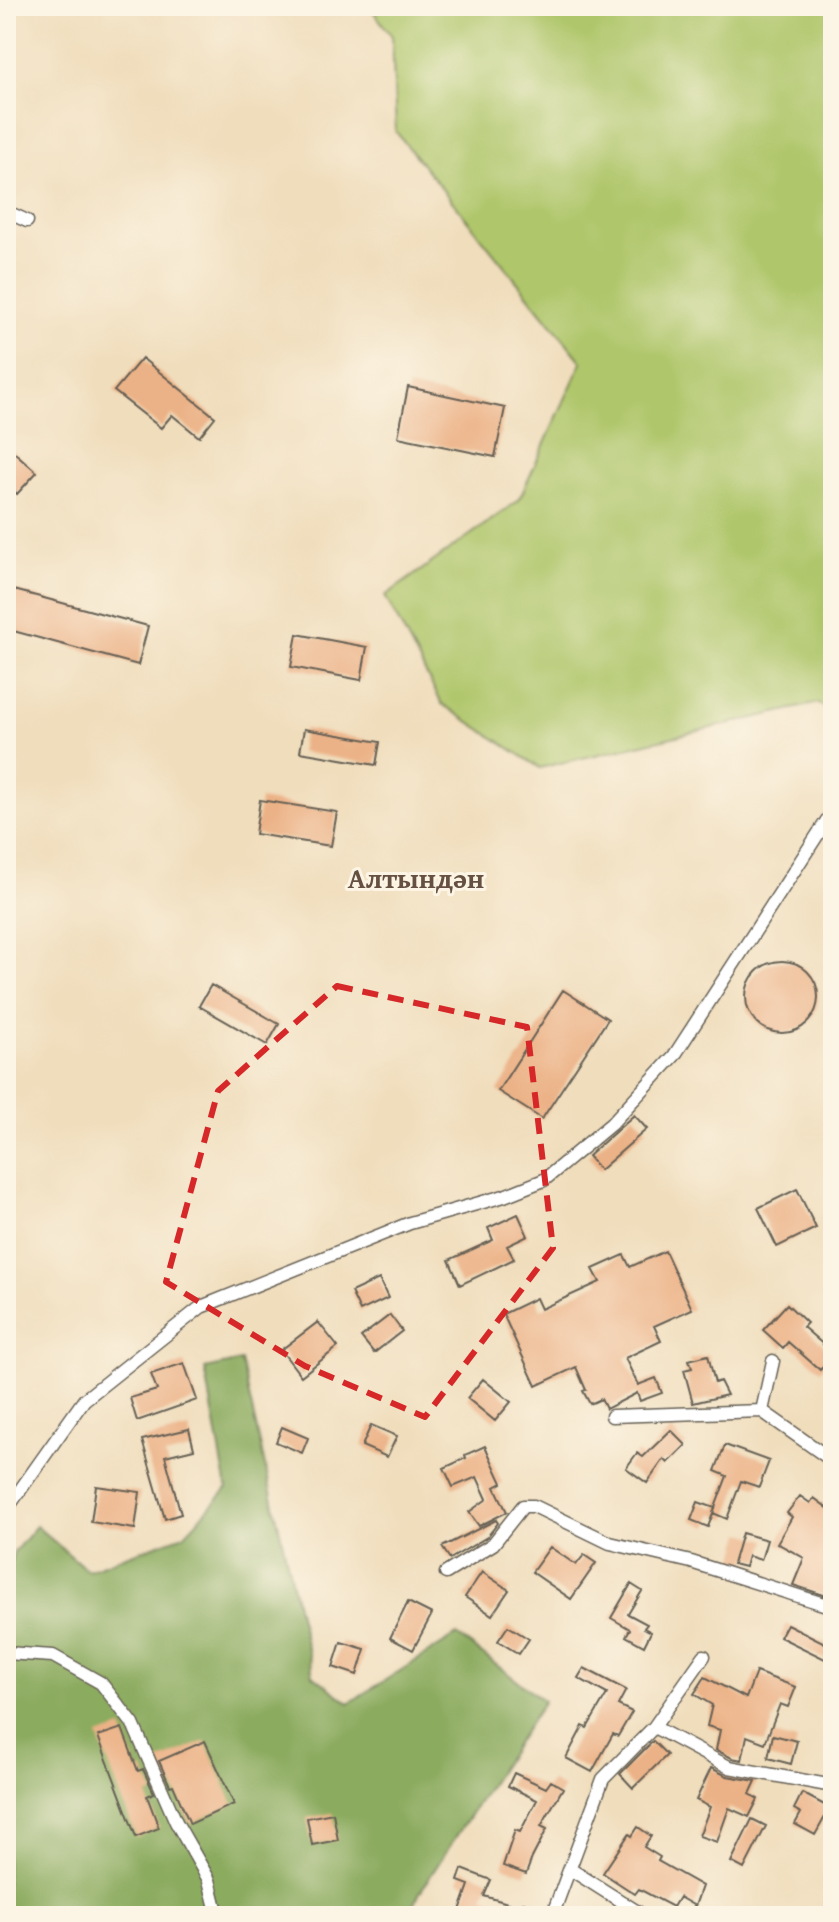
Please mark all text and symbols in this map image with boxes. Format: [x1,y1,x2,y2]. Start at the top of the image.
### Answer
district label: Алтындән [348,857,484,898]

